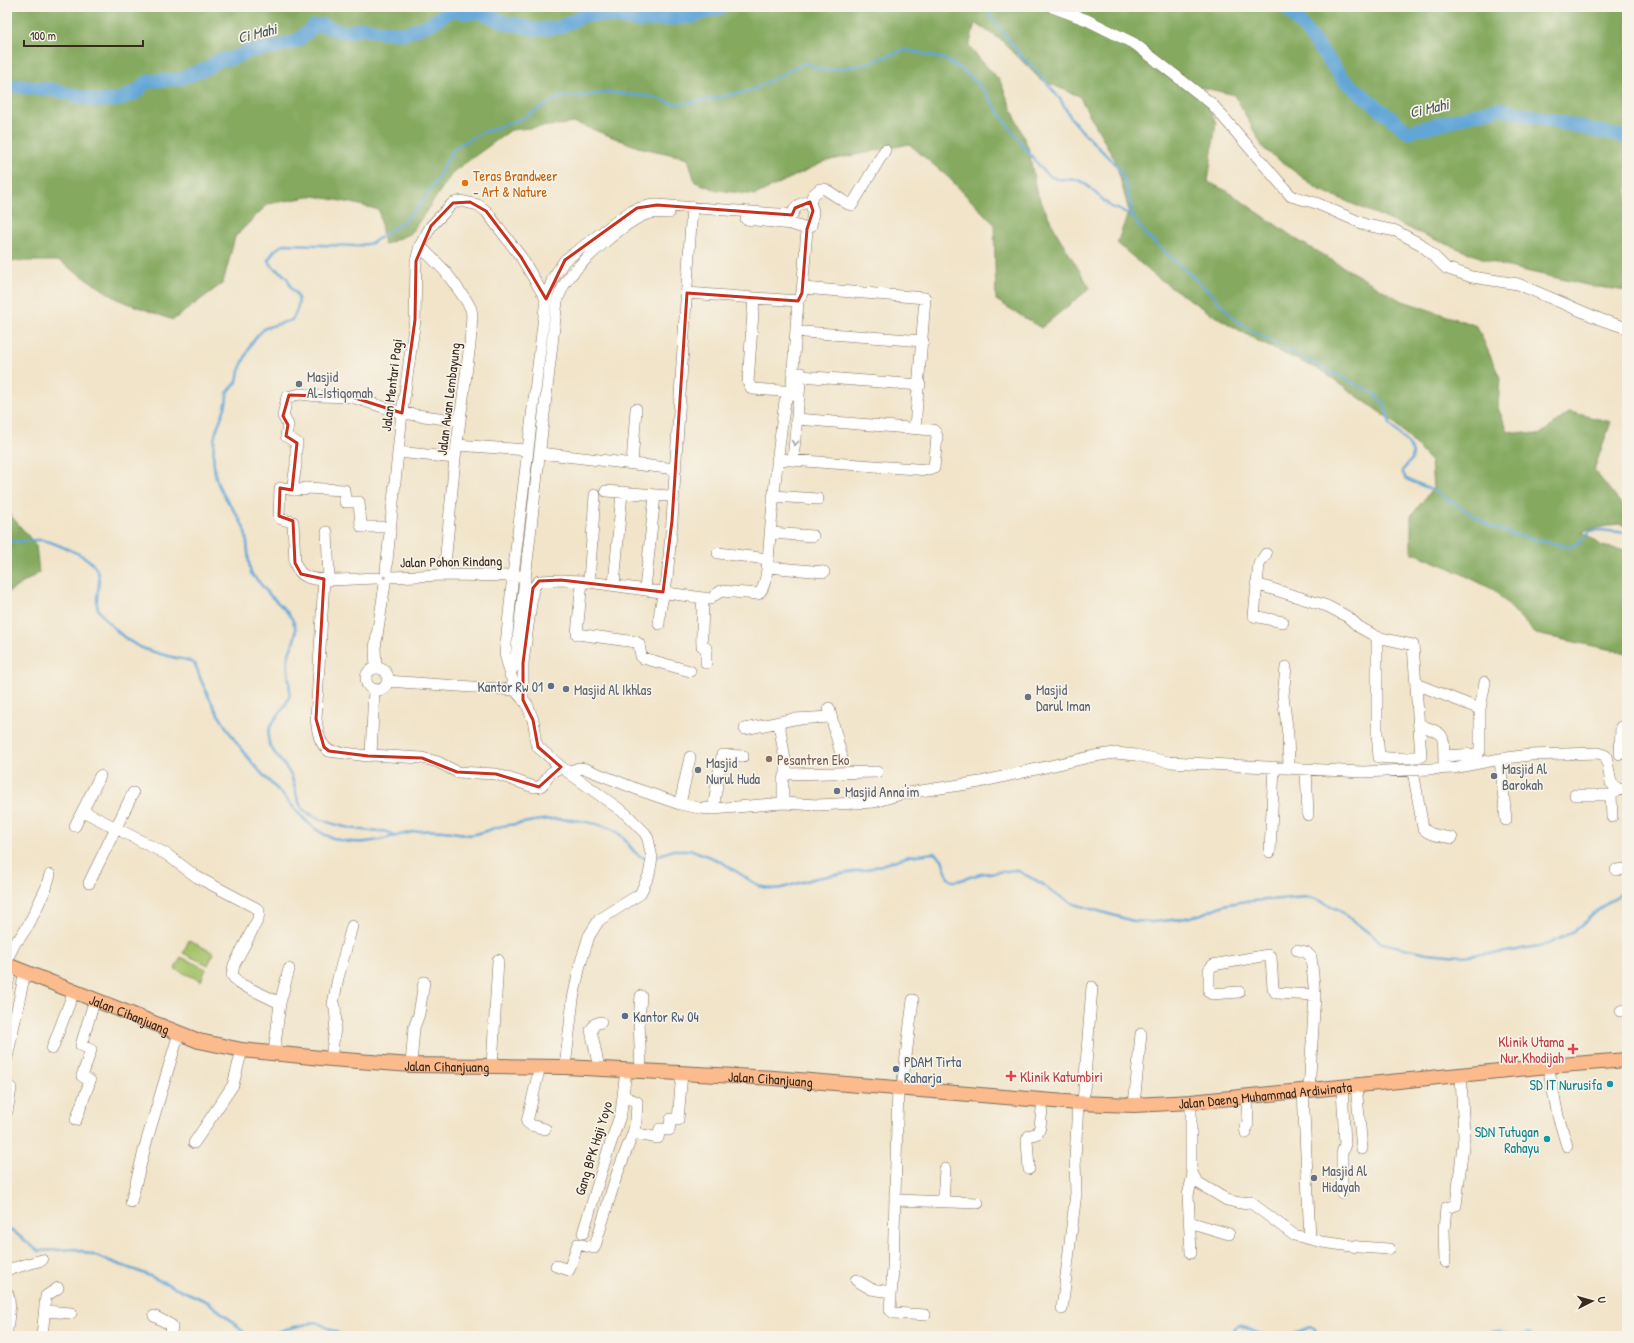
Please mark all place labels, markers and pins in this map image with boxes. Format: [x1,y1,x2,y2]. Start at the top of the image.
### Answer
place label: Teras Brandweer - Art & Nature [473,166,558,201]
marker: Teras Brandweer - Art & Nature [460,178,470,188]
place label: Masjid Al-Istiqomah [307,367,373,403]
marker: Masjid Al-Istiqomah [294,379,304,389]
place label: Kantor Rw 01 [477,677,543,696]
place label: Masjid Al Ikhlas [574,680,652,700]
place label: Masjid Darul Iman [1036,680,1091,715]
marker: Kantor Rw 01 [546,681,556,691]
marker: Masjid Al Ikhlas [561,684,571,694]
marker: Masjid Darul Iman [1023,692,1033,702]
place label: Pesantren Eko [777,750,850,769]
place label: Masjid Nurul Huda [706,753,761,788]
marker: Pesantren Eko [764,754,774,764]
place label: Masjid Al Barokah [1502,759,1547,794]
marker: Masjid Nurul Huda [693,765,703,775]
marker: Masjid Al Barokah [1489,771,1499,781]
place label: Masjid Anna'im [845,782,919,802]
marker: Masjid Anna'im [832,786,842,796]
place label: Kantor Rw 04 [633,1007,699,1026]
marker: Kantor Rw 04 [620,1011,630,1021]
place label: Klinik Utama Nur Khodijah [1498,1032,1564,1068]
marker: Klinik Utama Nur Khodijah [1567,1043,1579,1055]
place label: PDAM Tirta Raharja [904,1052,962,1088]
marker: PDAM Tirta Raharja [891,1064,901,1074]
place label: Klinik Katumbiri [1020,1067,1103,1086]
marker: Klinik Katumbiri [1005,1070,1017,1082]
place label: SD IT Nurusifa [1530,1075,1603,1094]
marker: SD IT Nurusifa [1605,1079,1615,1089]
place label: SDN Tutugan Rahayu [1475,1122,1539,1158]
marker: SDN Tutugan Rahayu [1542,1134,1552,1144]
place label: Masjid Al Hidayah [1322,1161,1367,1197]
marker: Masjid Al Hidayah [1309,1173,1319,1183]

